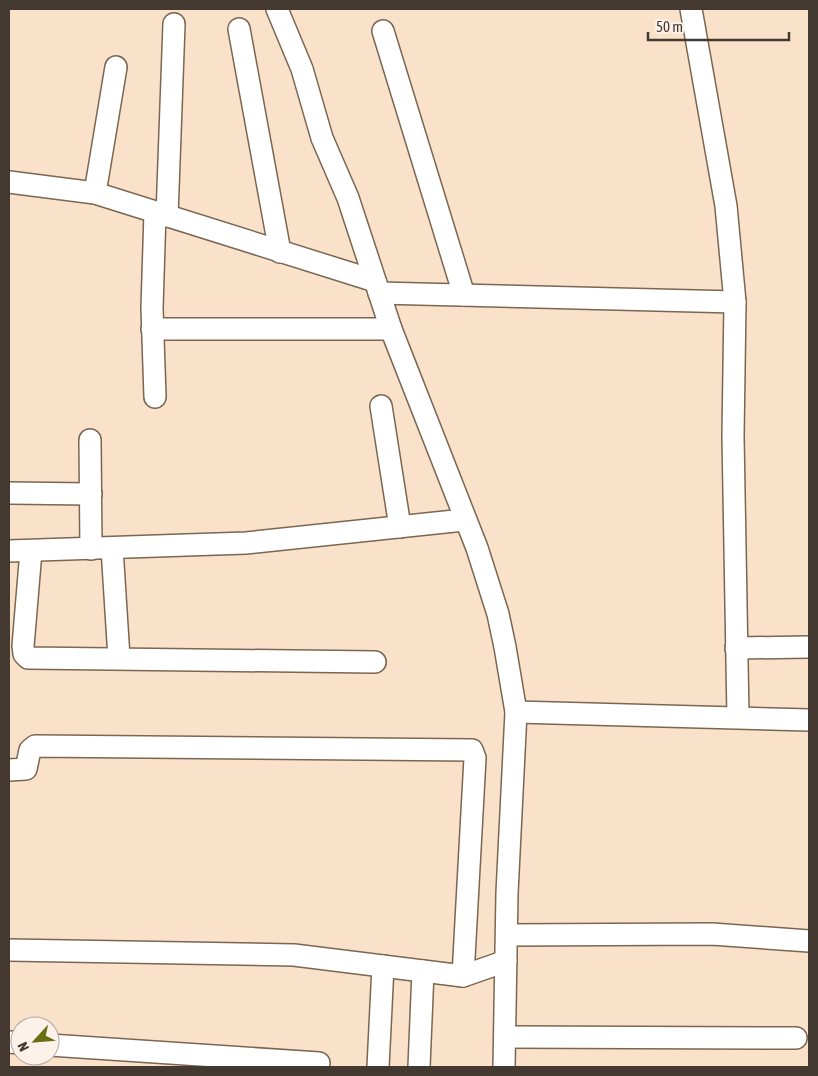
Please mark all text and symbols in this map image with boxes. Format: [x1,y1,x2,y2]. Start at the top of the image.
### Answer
scale bar [648,10,789,42]
text: 50 m [656,18,683,35]
north arrow [10,1016,60,1066]
text: N [14,1039,32,1054]

